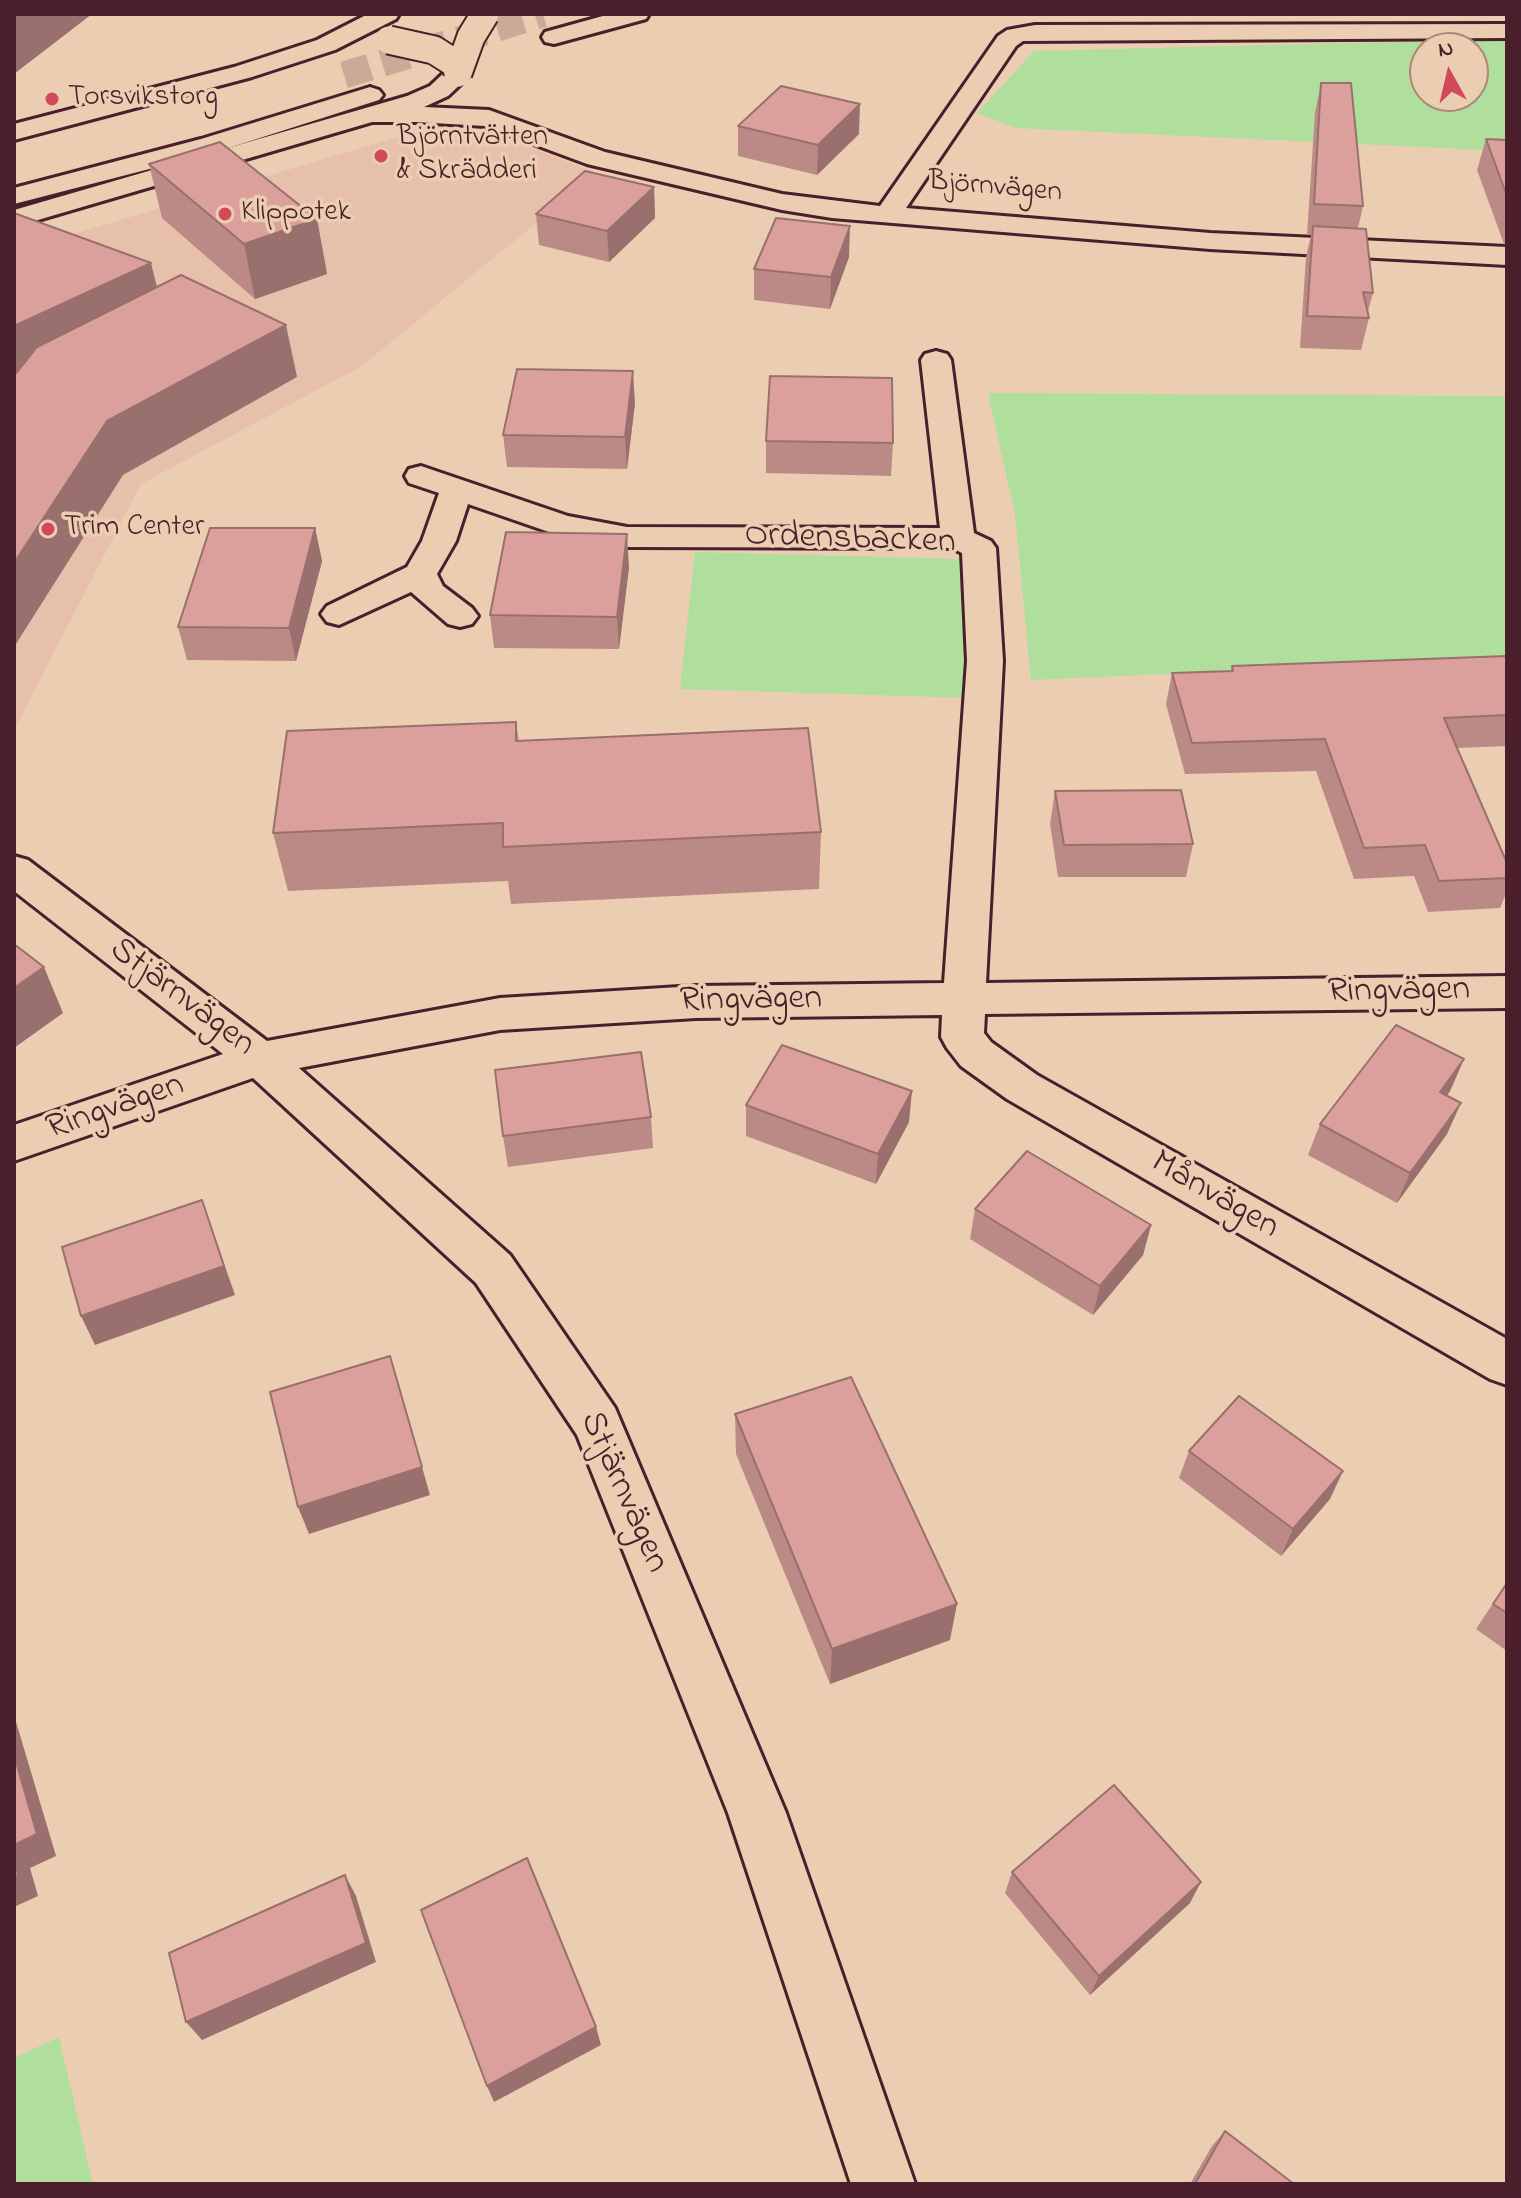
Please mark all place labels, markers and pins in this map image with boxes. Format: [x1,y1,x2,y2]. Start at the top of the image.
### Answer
place label: Torsvikstorg [68,81,218,117]
marker: Torsvikstorg [43,90,61,108]
place label: Björntvätten & Skrädderi [397,121,548,192]
marker: Björntvätten & Skrädderi [372,147,390,165]
place label: Klippotek [241,196,351,232]
marker: Klippotek [216,205,234,223]
place label: Trim Center [64,511,204,547]
marker: Trim Center [39,520,57,538]

